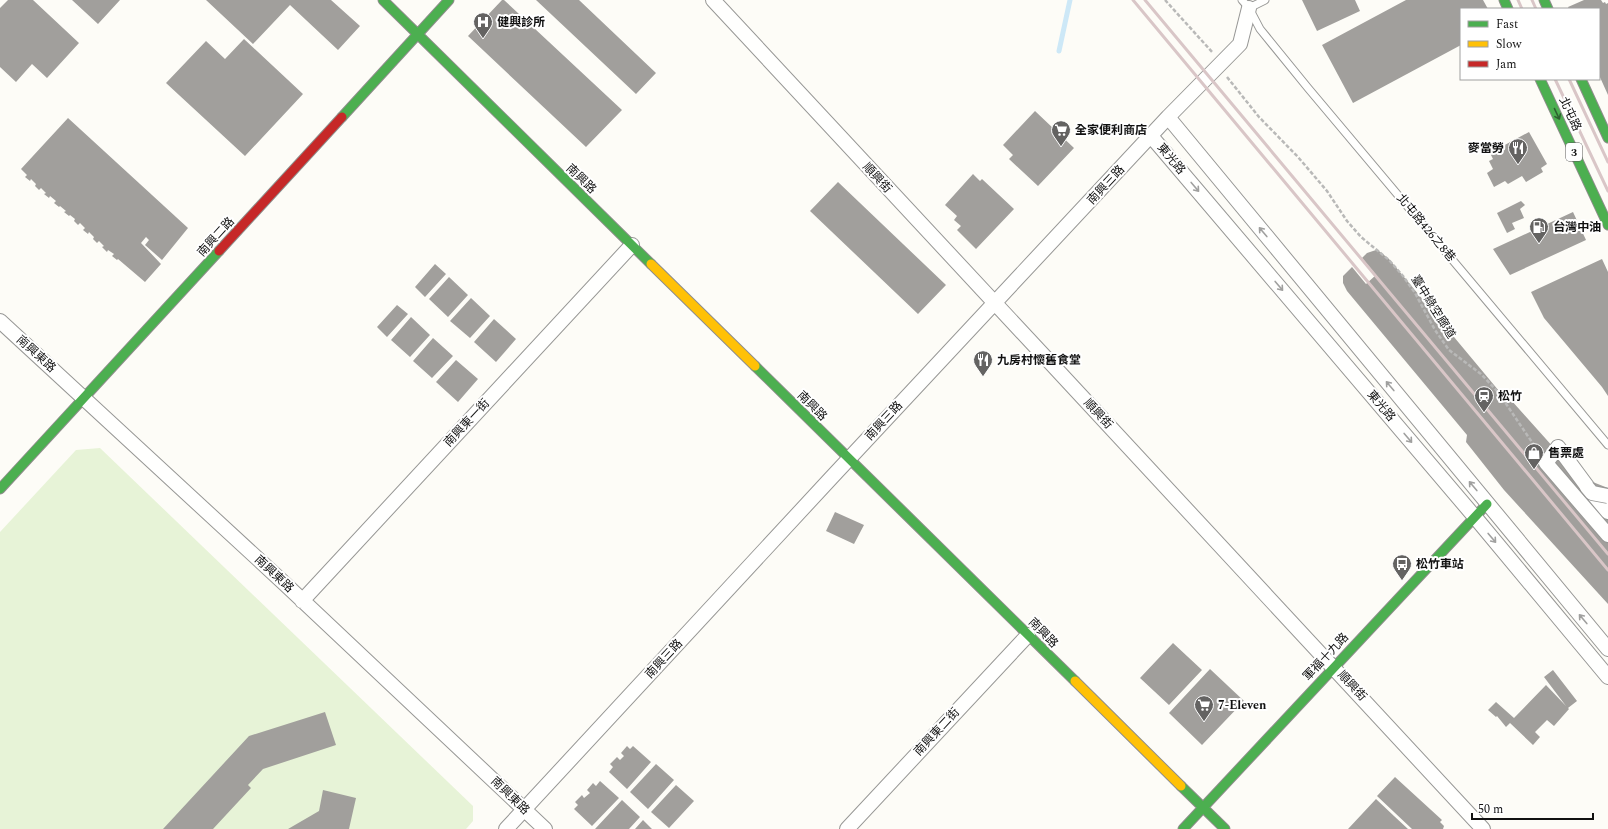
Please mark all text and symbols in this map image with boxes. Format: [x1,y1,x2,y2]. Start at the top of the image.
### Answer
legend [1460,8,1600,80]
hospital icon: 健興診所 [472,11,494,39]
place label: 健興診所 [497,13,545,32]
text: Fast [1496,15,1518,34]
text: Slow [1496,35,1522,54]
text: Jam [1496,55,1517,74]
street label: 北屯路 [1554,94,1586,134]
one-way arrow [1554,108,1561,120]
supermarket icon: 全家便利商店 [1050,119,1072,147]
place label: 全家便利商店 [1075,121,1147,140]
restaurant icon: 麥當勞 [1507,137,1529,165]
street label: 東光路 [1152,139,1190,179]
place label: 麥當勞 [1468,139,1504,158]
road number: 3 [1566,143,1582,161]
street label: 順興街 [858,158,896,198]
street label: 南興路 [561,160,601,198]
street label: 南興三路 [1083,161,1129,209]
one-way arrow [1190,181,1199,192]
street label: 北屯路426之8巷 [1392,190,1460,266]
street label: 南興二路 [193,213,239,261]
fuel station icon: 台灣中油 [1528,216,1550,244]
place label: 台灣中油 [1553,218,1601,237]
one-way arrow [1258,227,1267,237]
street label: 臺中綠空廊道 [1406,271,1460,343]
one-way arrow [1274,280,1283,291]
street label: 南興東路 [12,331,60,377]
restaurant icon: 九房村懷舊食堂 [972,349,994,377]
place label: 九房村懷舊食堂 [997,351,1081,370]
one-way arrow [1386,381,1395,392]
station icon: 松竹 [1473,385,1495,413]
street label: 東光路 [1362,386,1400,426]
street label: 南興路 [793,387,831,425]
place label: 松竹 [1498,387,1522,406]
street label: 順興街 [1079,394,1117,434]
street label: 南興東一街 [440,395,494,451]
street label: 南興三路 [861,397,907,445]
one-way arrow [1404,433,1413,444]
shop icon: 售票處 [1523,442,1545,470]
place label: 售票處 [1548,444,1584,463]
one-way arrow [1469,481,1478,492]
one-way arrow [1488,532,1496,543]
street label: 南興東路 [250,551,298,597]
bus stop icon: 松竹車站 [1391,553,1413,581]
place label: 松竹車站 [1416,555,1464,574]
street label: 南興路 [1024,613,1062,653]
one-way arrow [1579,613,1588,624]
street label: 軍福十九路 [1299,629,1353,685]
street label: 南興三路 [641,635,687,683]
street label: 順興街 [1333,666,1371,706]
supermarket icon: 7-Eleven [1193,694,1215,722]
place label: 7-Eleven [1218,696,1267,715]
street label: 南興東二街 [910,704,964,760]
street label: 南興東路 [486,772,534,820]
scale bar [1472,795,1593,821]
text: 50 m [1478,800,1503,819]

